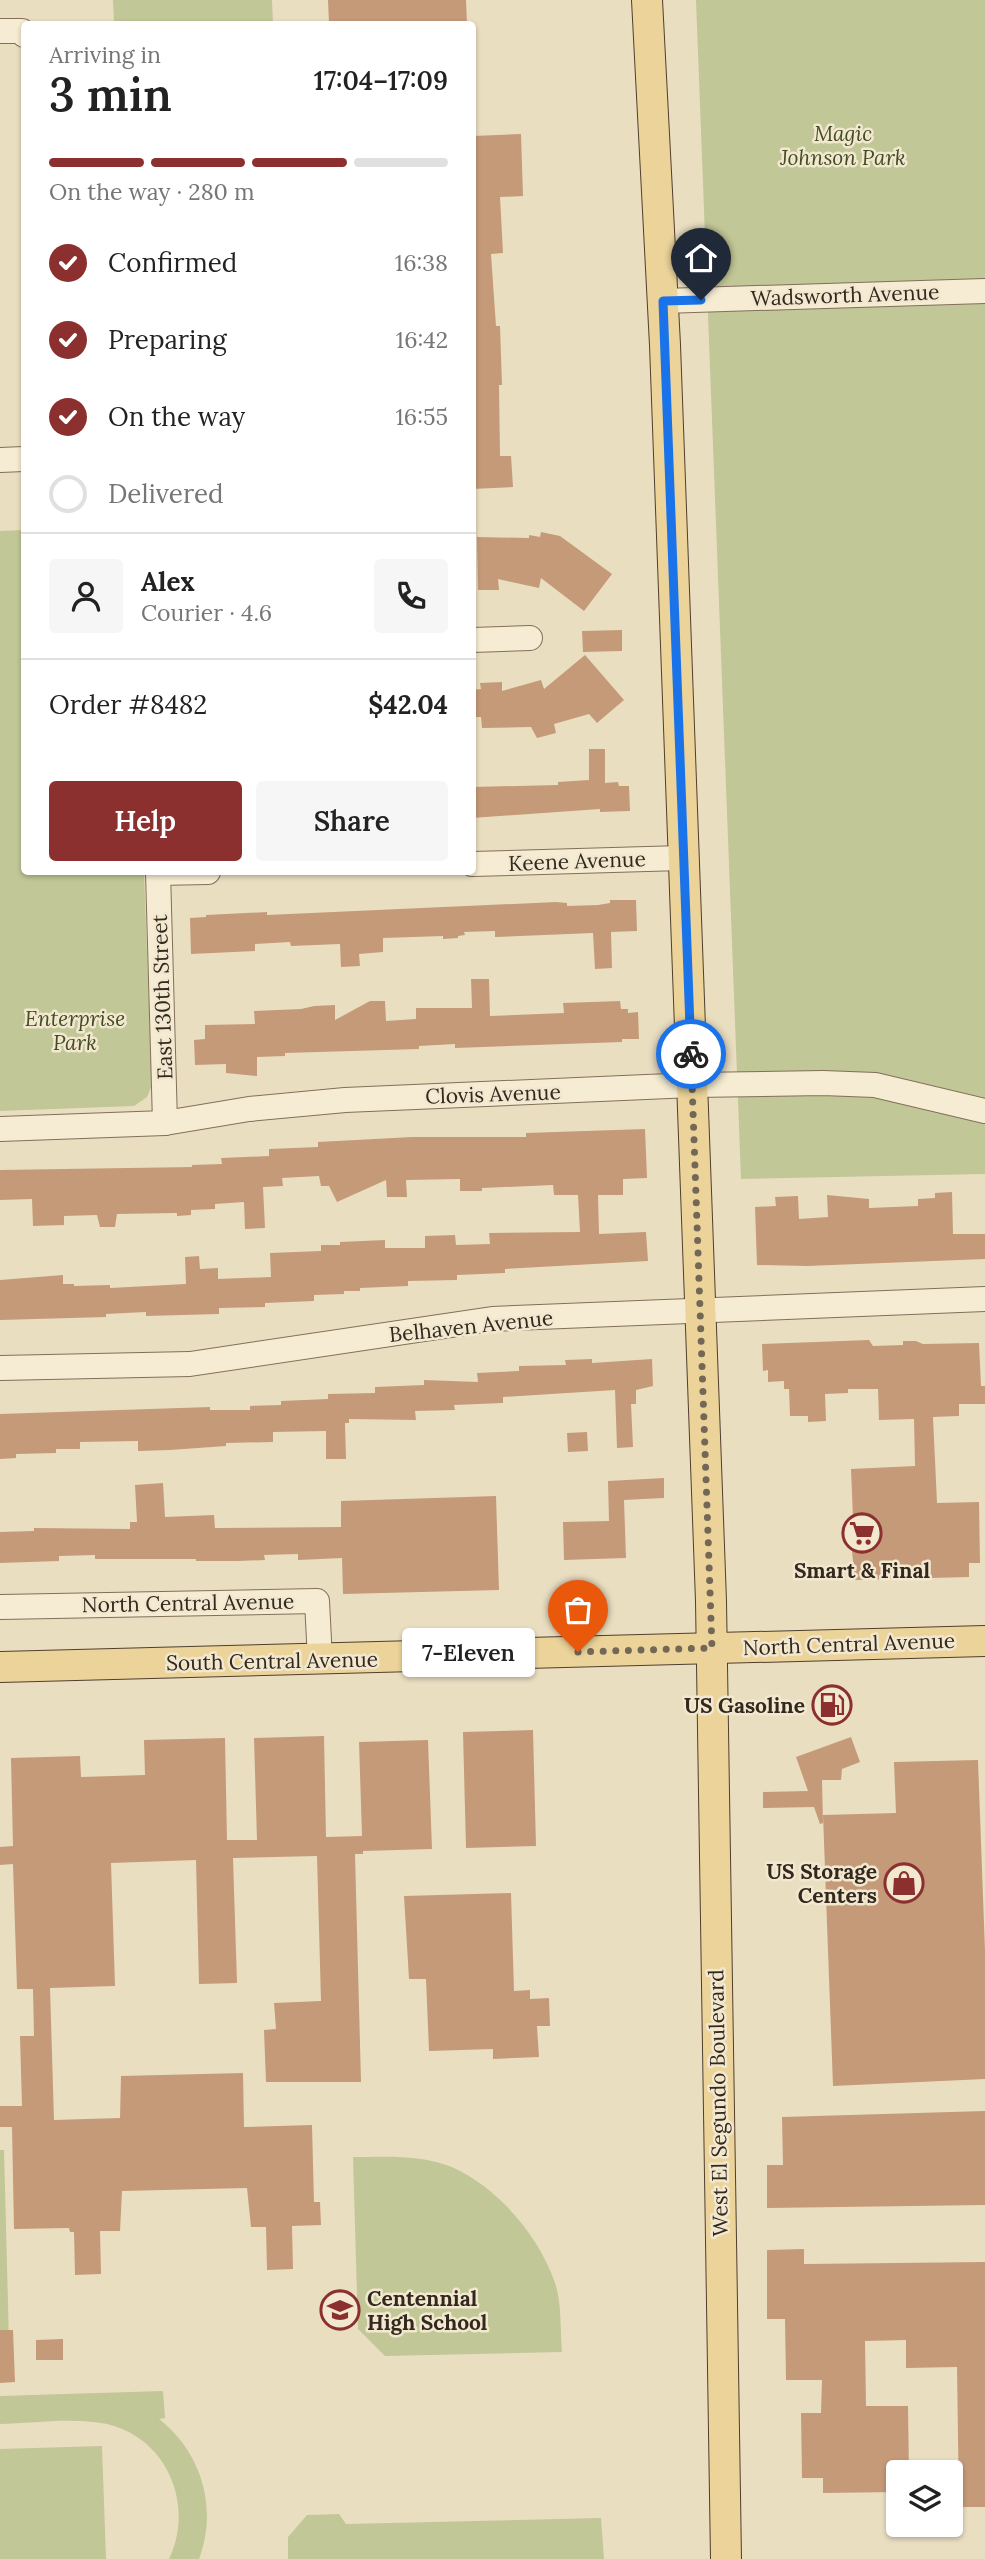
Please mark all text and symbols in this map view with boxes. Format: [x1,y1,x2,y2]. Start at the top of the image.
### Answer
text: Arriving in [49,40,161,69]
text: 17:04–17:09 [314,64,448,97]
text: 3 min [49,65,172,124]
park label: Magic Johnson Park [779,120,906,171]
text: On the way · 280 m [49,177,254,206]
pin [671,228,731,300]
icon: home [682,239,720,277]
icon: check [49,244,87,282]
text: Confirmed [108,246,237,279]
text: 16:38 [395,248,448,277]
street label: Wadsworth Avenue [750,278,940,312]
icon: check [49,321,87,359]
text: Preparing [108,323,227,356]
text: 16:42 [396,325,448,354]
icon: check [49,398,87,436]
text: On the way [108,400,245,433]
text: 16:55 [396,402,448,431]
text: Delivered [108,477,224,510]
button: person [49,559,123,633]
button: phone [374,559,448,633]
text: Alex [141,565,195,598]
text: Courier · 4.6 [141,598,272,627]
text: Order #8482 [49,688,207,721]
text: $42.04 [368,688,448,721]
button: Help [49,781,242,861]
button: Share [256,781,448,861]
street label: Keene Avenue [508,845,646,877]
street label: East 130th Street [146,913,178,1080]
park label: Enterprise Park [25,1005,125,1056]
courier [656,1019,726,1089]
icon: bike [672,1035,710,1073]
street label: Clovis Avenue [425,1078,561,1110]
street label: Belhaven Avenue [388,1304,554,1348]
supermarket icon: Smart & Final [841,1512,883,1554]
place label: Smart & Final [794,1557,931,1584]
pin [548,1580,608,1652]
street label: North Central Avenue [81,1588,295,1618]
icon: bag [559,1591,597,1629]
street label: North Central Avenue [742,1627,956,1661]
callout: 7-Eleven [403,1628,536,1676]
text: 7-Eleven [422,1638,515,1667]
street label: South Central Avenue [166,1646,378,1676]
fuel station icon: US Gasoline [811,1684,853,1726]
place label: US Gasoline [684,1692,805,1719]
place label: US Storage Centers [766,1858,877,1909]
shop icon: US Storage Centers [883,1862,925,1904]
street label: West El Segundo Boulevard [702,1969,734,2237]
place label: Centennial High School [367,2285,488,2336]
school or university icon: Centennial High School [319,2289,361,2331]
map controls [886,2460,963,2537]
button: layers [886,2460,963,2537]

